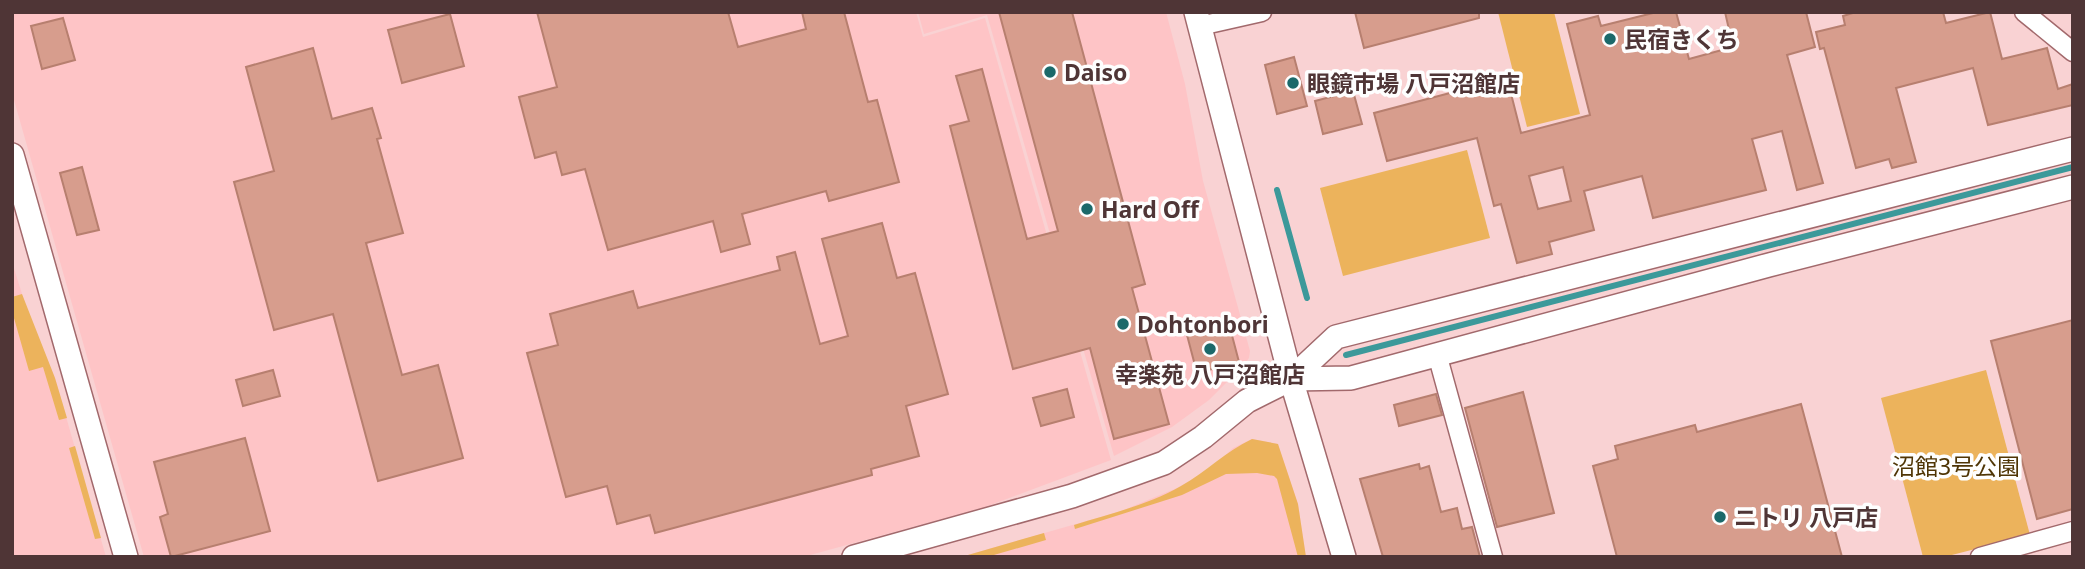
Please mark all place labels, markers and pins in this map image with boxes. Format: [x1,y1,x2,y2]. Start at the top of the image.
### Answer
place label: 民宿きくち [1624,23,1739,55]
marker: 民宿きくち [1602,31,1618,47]
place label: Daiso [1064,56,1127,88]
marker: Daiso [1042,64,1058,80]
place label: 眼鏡市場 八戸沼館店 [1307,67,1520,99]
marker: 眼鏡市場 八戸沼館店 [1285,75,1301,91]
place label: Hard Off [1101,193,1200,225]
marker: Hard Off [1079,201,1095,217]
place label: Dohtonbori [1137,308,1269,340]
marker: Dohtonbori [1115,316,1131,332]
marker: 幸楽苑 八戸沼館店 [1202,341,1218,357]
place label: 幸楽苑 八戸沼館店 [1115,358,1305,390]
place label: ニトリ 八戸店 [1734,501,1878,533]
marker: ニトリ 八戸店 [1712,509,1728,525]

